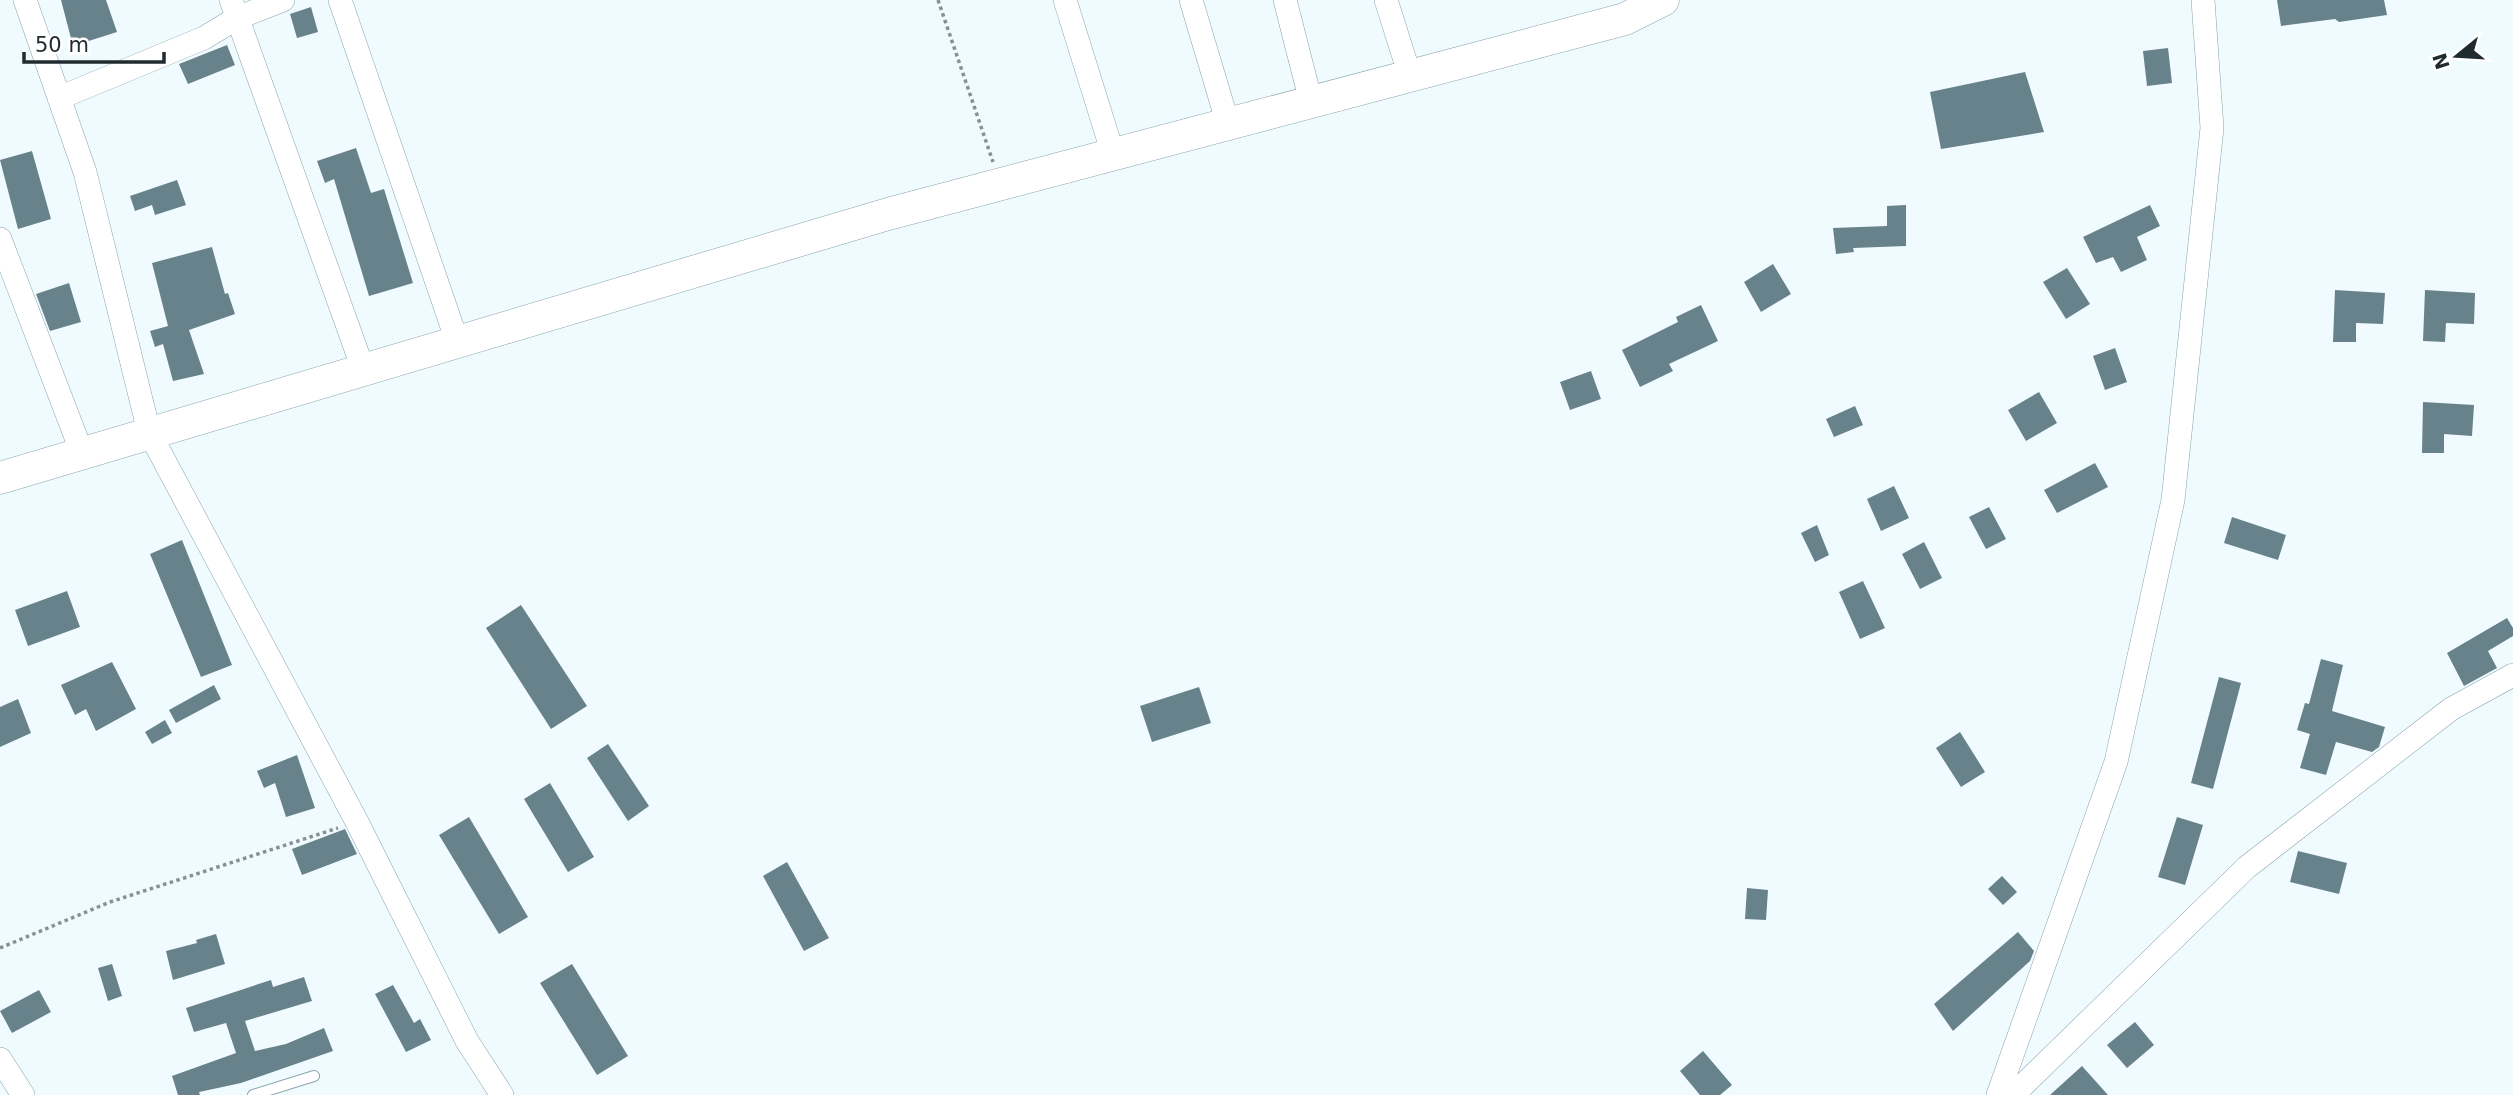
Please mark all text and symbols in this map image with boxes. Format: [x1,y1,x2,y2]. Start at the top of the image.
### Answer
scale bar [24,21,164,65]
north arrow [2422,21,2492,91]
text: 50 m [35,33,89,57]
text: N [2428,50,2454,72]

